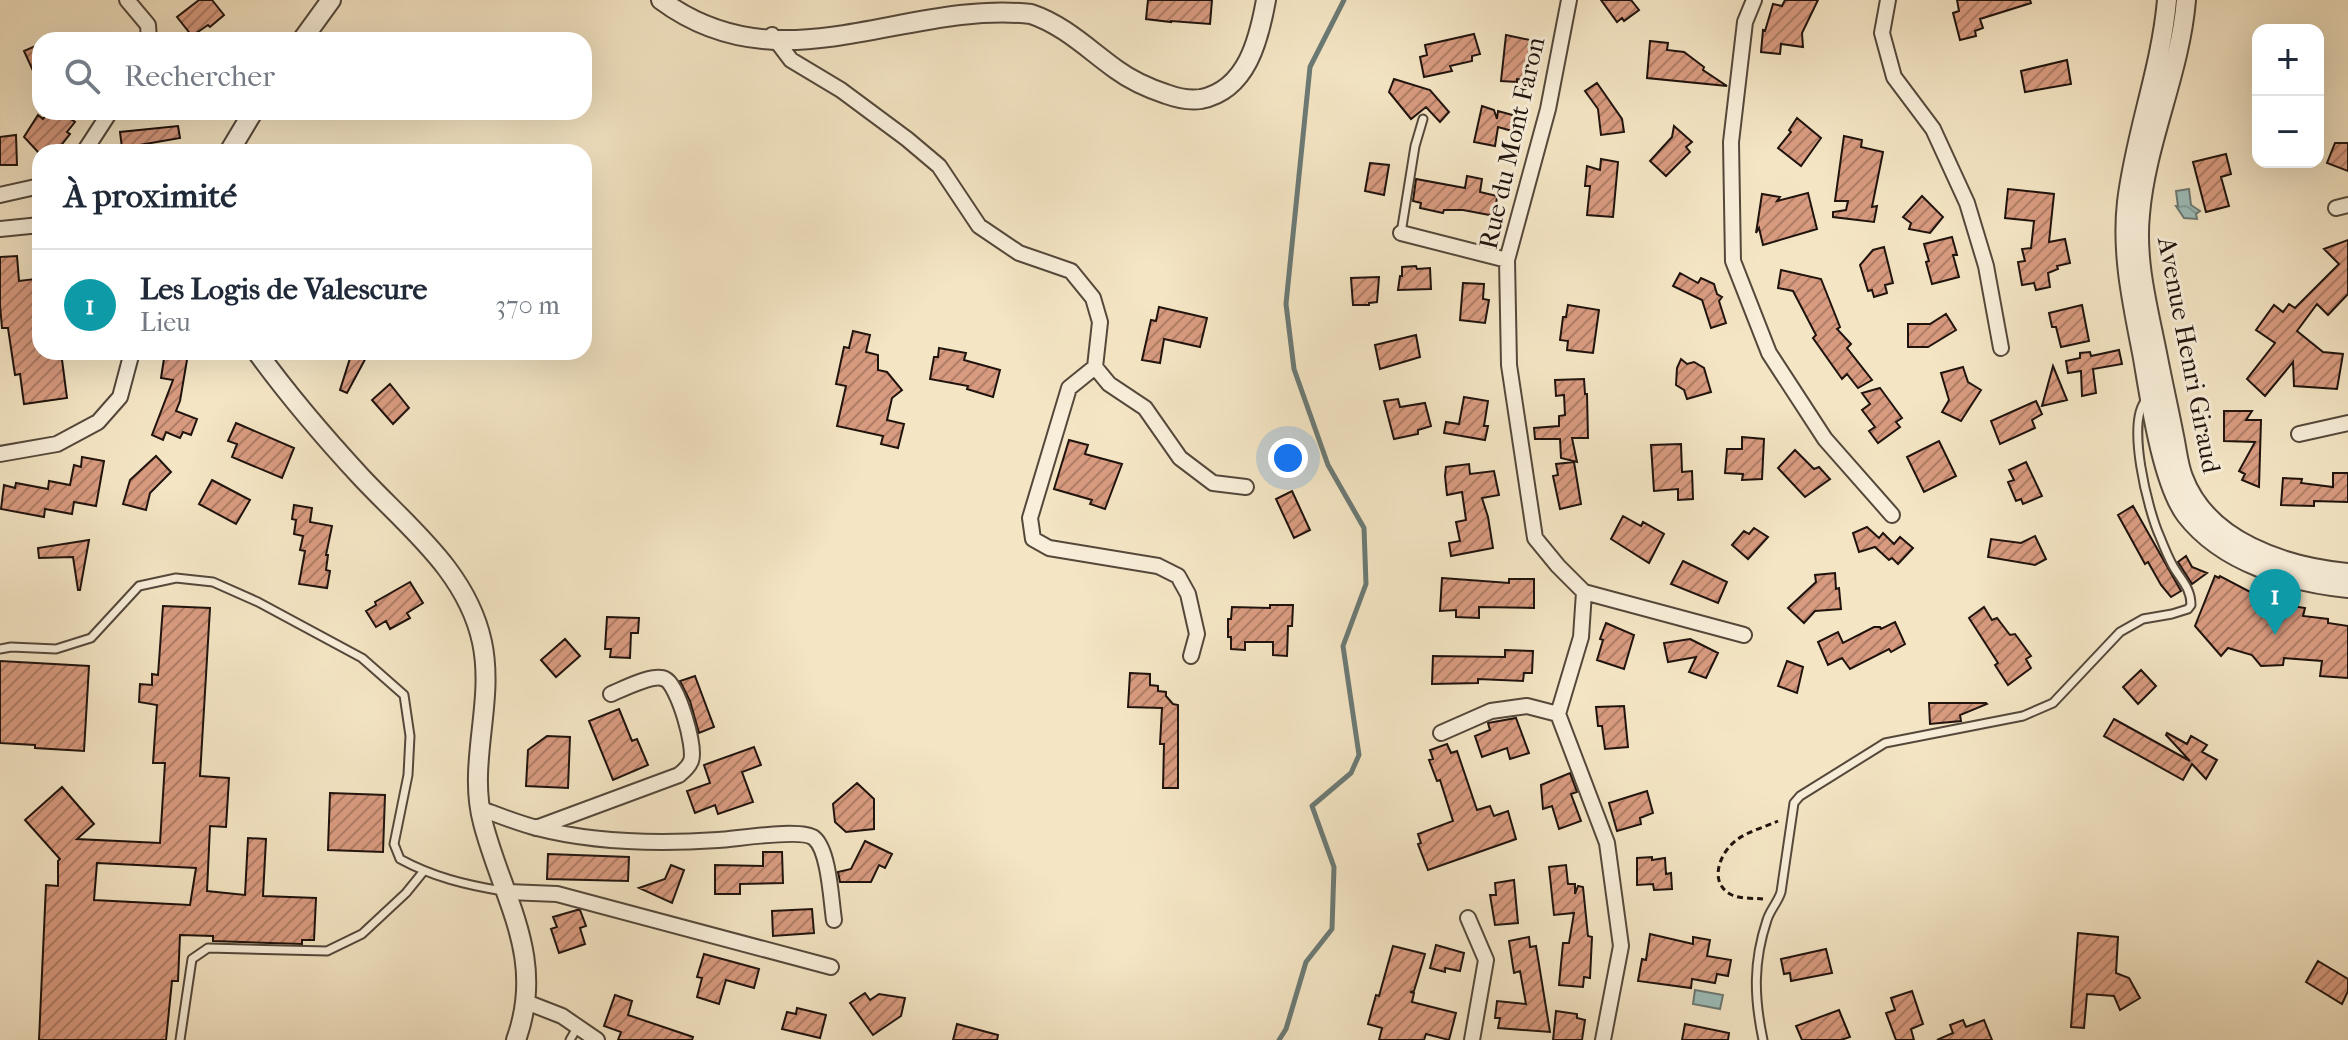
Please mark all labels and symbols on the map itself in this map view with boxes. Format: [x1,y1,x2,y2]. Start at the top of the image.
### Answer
street label: Rue du Mont Faron [1473,34,1551,252]
street label: Avenue Henri Giraud [2151,233,2227,477]
your location [1268,438,1308,478]
pin: 1 [2249,569,2301,635]

